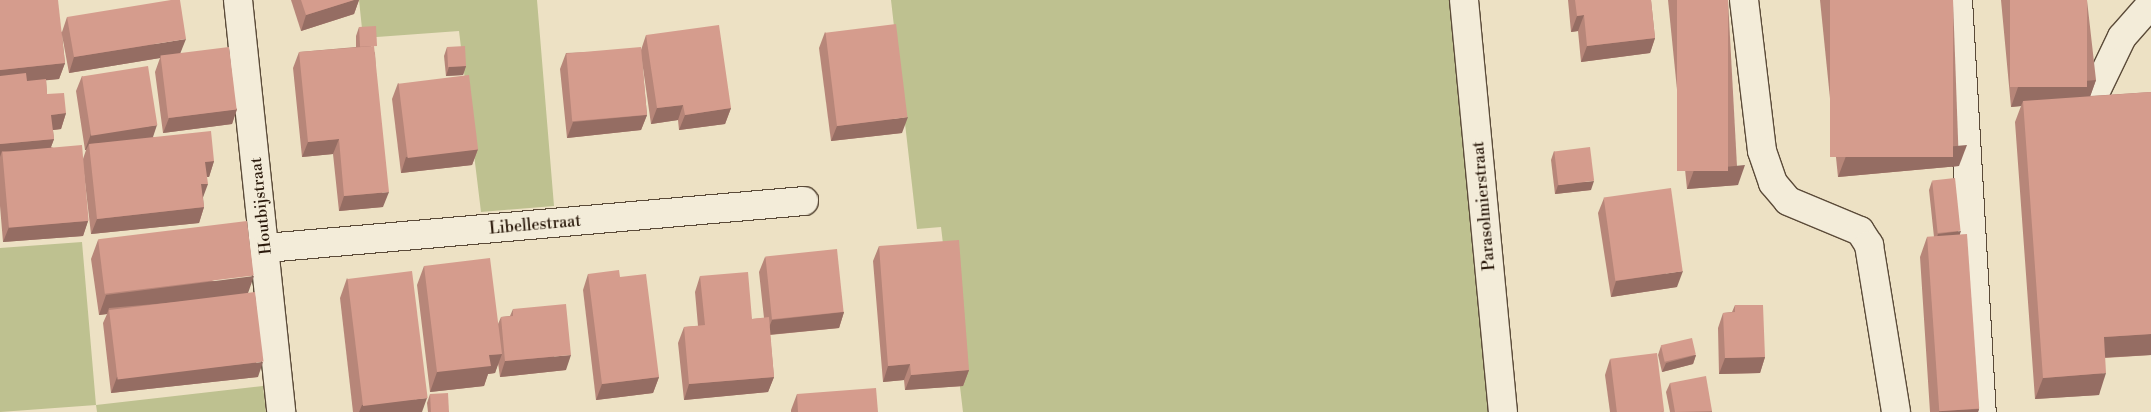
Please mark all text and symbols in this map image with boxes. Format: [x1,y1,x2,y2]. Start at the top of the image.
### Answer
street label: Parasolmierstraat [1469,141,1499,271]
street label: Houtbijstraat [246,156,276,256]
street label: Libellestraat [488,211,582,239]

